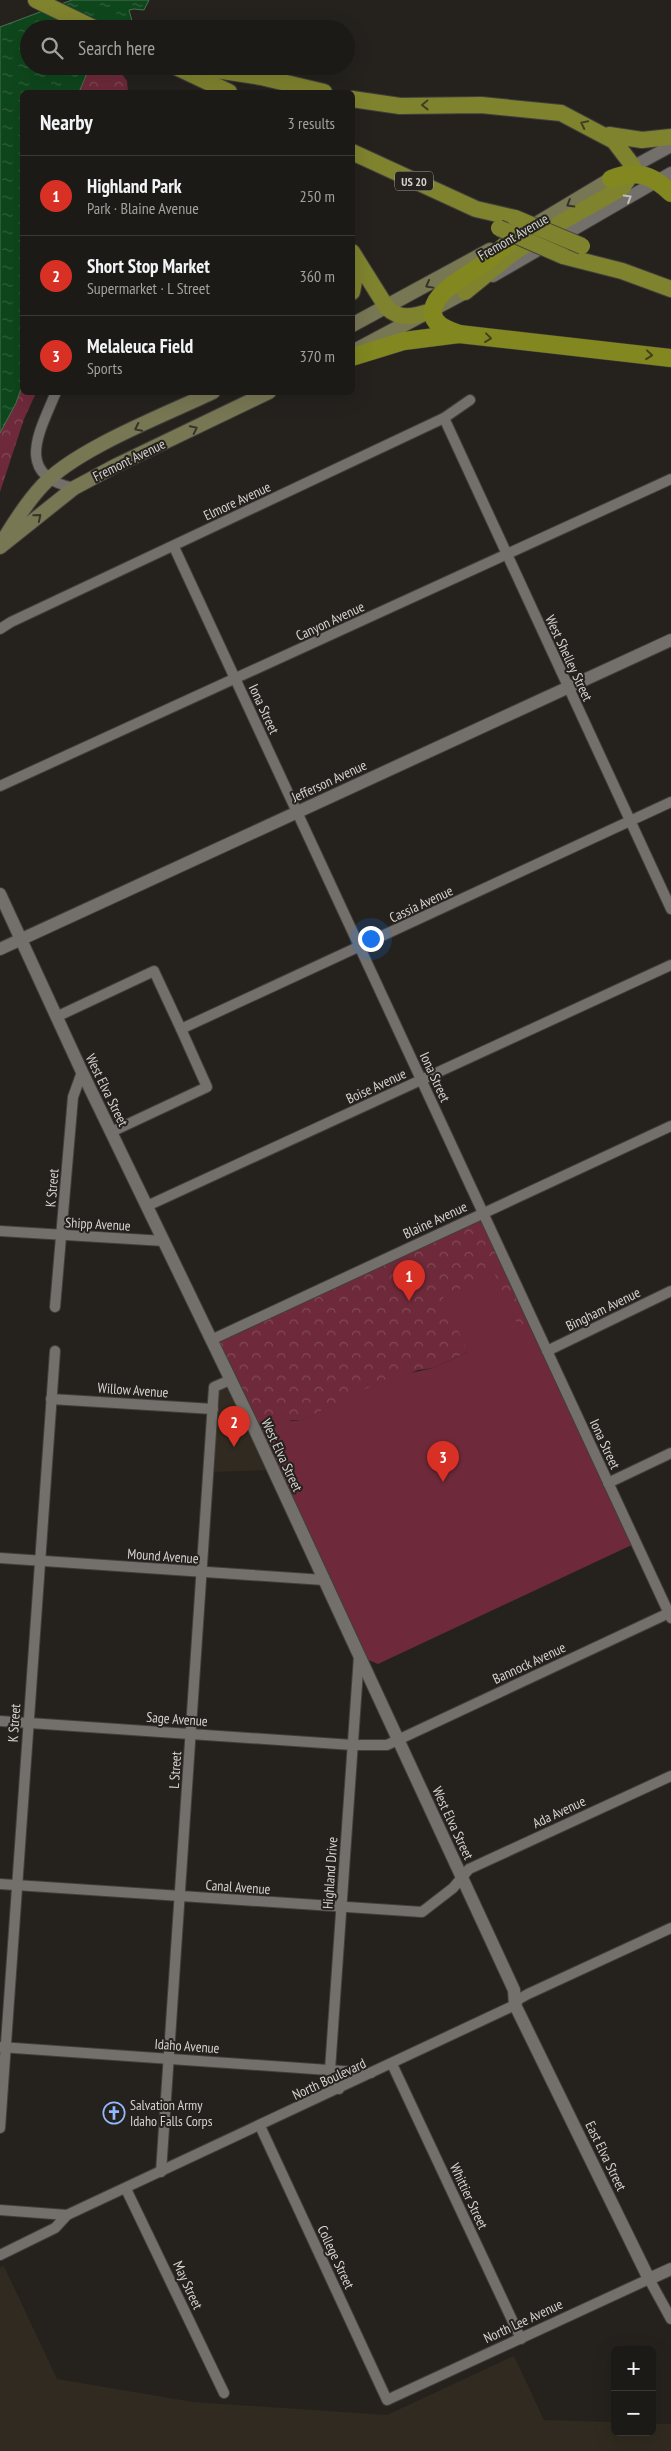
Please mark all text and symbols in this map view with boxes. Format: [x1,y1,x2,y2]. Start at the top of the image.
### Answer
search box [20,20,355,75]
icon: search [38,34,66,62]
text: Search here [78,36,155,60]
one-way arrow [420,100,428,110]
text: Nearby [40,109,93,136]
text: 3 results [288,113,335,133]
one-way arrow [580,120,589,130]
road number: US 20 [395,172,433,190]
text: Highland Park [87,174,182,198]
text: 1 [52,186,60,206]
text: 250 m [300,186,335,206]
one-way arrow [623,194,632,204]
text: Park · Blaine Avenue [87,198,199,218]
one-way arrow [566,198,575,208]
street label: Fremont Avenue [474,209,552,264]
text: Short Stop Market [87,254,210,278]
text: 2 [52,266,60,286]
text: 360 m [300,266,335,286]
text: Supermarket · L Street [87,278,210,298]
one-way arrow [425,279,434,289]
one-way arrow [484,332,492,343]
text: Melaleuca Field [87,334,193,358]
text: 3 [52,346,60,366]
text: 370 m [300,346,335,366]
one-way arrow [646,350,654,361]
text: Sports [87,358,122,378]
one-way arrow [134,422,143,432]
one-way arrow [189,424,198,435]
street label: Fremont Avenue [90,435,168,485]
street label: Elmore Avenue [201,478,274,524]
one-way arrow [32,514,41,522]
street label: Canyon Avenue [293,597,367,645]
street label: West Shelley Street [541,612,597,704]
street label: Iona Street [245,681,283,737]
street label: Jefferson Avenue [288,756,370,807]
street label: Cassia Avenue [386,881,456,927]
your location [358,926,384,952]
street label: Iona Street [416,1049,454,1105]
street label: West Elva Street [82,1051,132,1129]
street label: Boise Avenue [343,1064,409,1108]
street label: K Street [41,1168,63,1208]
street label: Blaine Avenue [400,1197,470,1243]
street label: Shipp Avenue [65,1213,131,1235]
pin: 1 [393,1260,425,1301]
street label: Bingham Avenue [563,1283,643,1335]
street label: Willow Avenue [97,1379,169,1401]
pin: 2 [218,1406,250,1447]
street label: West Elva Street [257,1416,307,1495]
street label: Iona Street [586,1416,624,1472]
pin: 3 [427,1441,459,1482]
street label: Mound Avenue [127,1545,199,1567]
street label: Bannock Avenue [490,1638,569,1688]
street label: K Street [4,1703,24,1743]
street label: Sage Avenue [146,1708,208,1730]
street label: L Street [165,1751,185,1789]
street label: West Elva Street [428,1784,478,1863]
street label: Ada Avenue [530,1792,589,1832]
street label: Highland Drive [319,1836,342,1910]
street label: Canal Avenue [205,1876,271,1898]
street label: Idaho Avenue [154,2035,220,2057]
street label: North Boulevard [289,2054,369,2104]
place label: Salvation Army Idaho Falls Corps [130,2096,213,2130]
church icon: Salvation Army Idaho Falls Corps [102,2101,126,2125]
street label: East Elva Street [581,2118,631,2194]
street label: Whittier Street [446,2160,492,2232]
street label: College Street [313,2222,359,2292]
street label: May Street [169,2258,207,2312]
street label: North Lee Avenue [481,2295,566,2347]
map controls [611,2346,656,2436]
button: + [611,2346,656,2391]
button: − [611,2391,656,2436]

